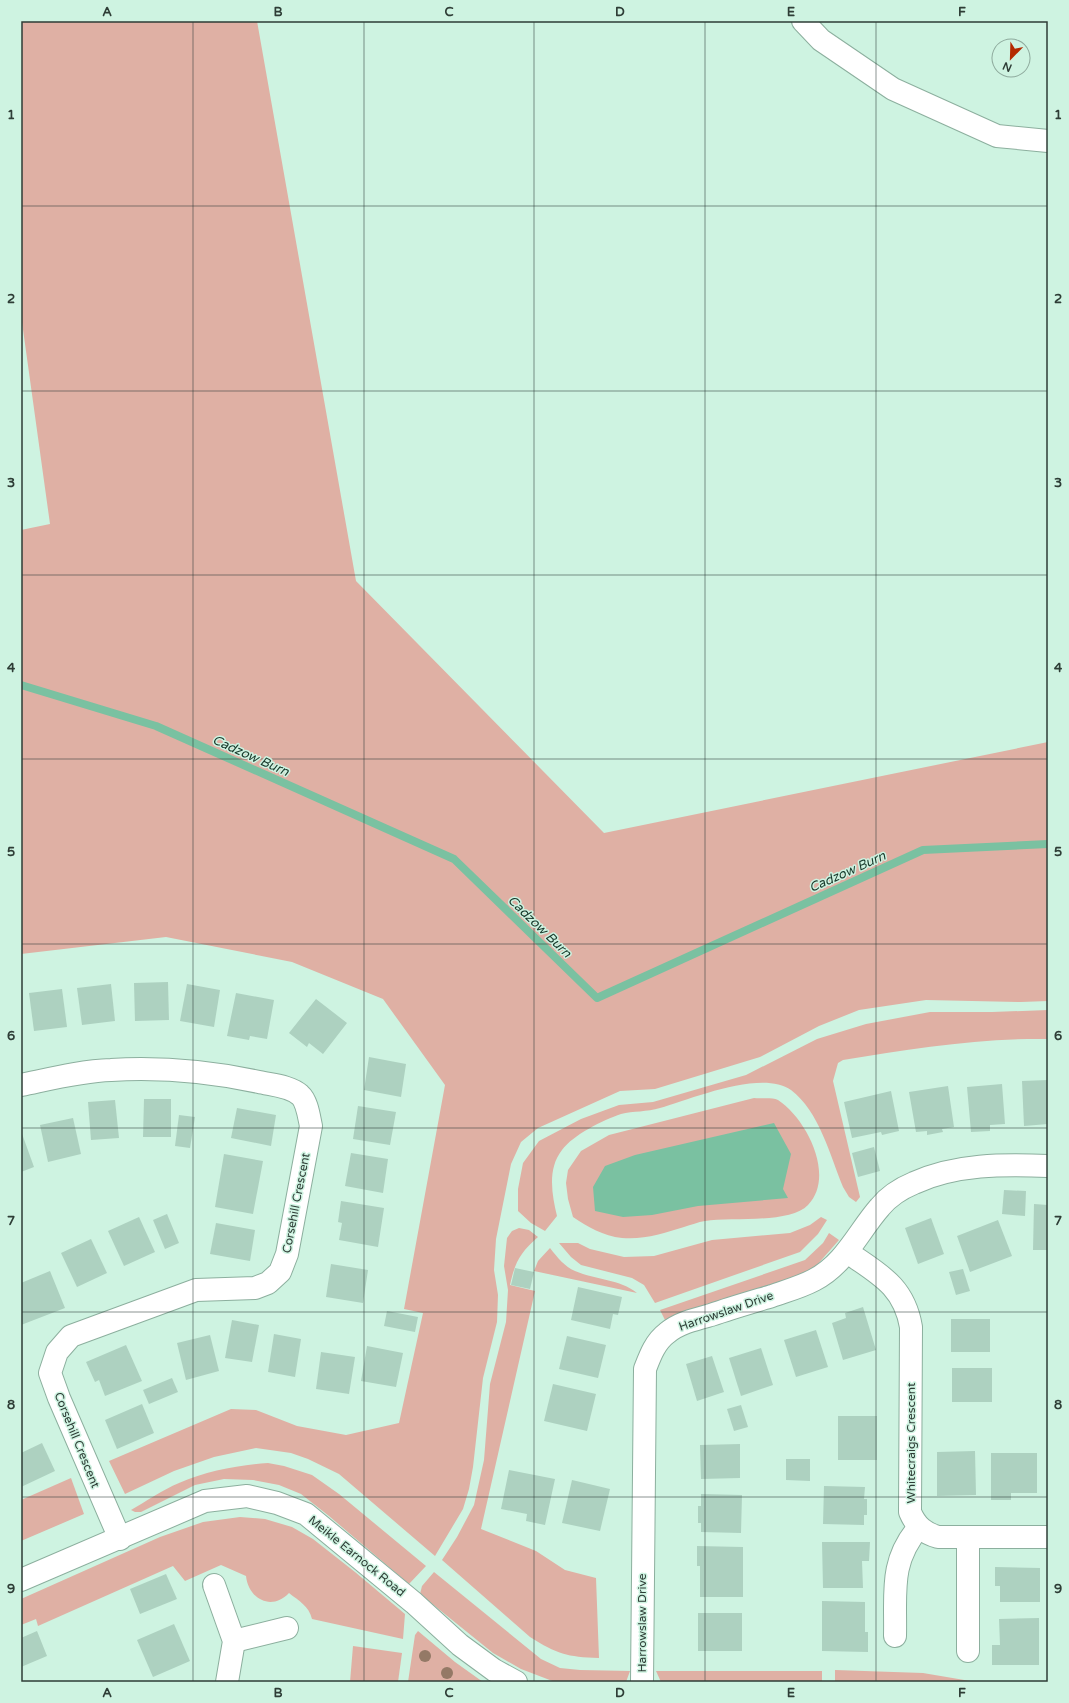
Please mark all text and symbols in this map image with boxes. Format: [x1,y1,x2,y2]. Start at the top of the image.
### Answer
text: A [102,4,112,20]
text: B [273,4,283,20]
text: C [444,4,454,20]
text: D [615,4,625,20]
text: E [787,4,795,20]
text: F [958,4,966,20]
north arrow [991,38,1031,78]
text: N [1001,59,1014,74]
text: 1 [7,107,15,123]
text: 1 [1054,107,1062,123]
text: 2 [7,291,15,307]
text: 2 [1054,291,1062,307]
text: 3 [7,475,15,491]
text: 3 [1054,475,1062,491]
text: 4 [7,660,16,676]
text: 4 [1054,660,1063,676]
water label: Cadzow Burn [210,732,292,780]
text: 5 [7,844,15,860]
text: 5 [1054,844,1062,860]
water label: Cadzow Burn [807,847,889,896]
water label: Cadzow Burn [504,892,575,962]
text: 6 [7,1028,15,1044]
text: 6 [1054,1028,1062,1044]
street label: Corsehill Crescent [279,1151,313,1254]
text: 7 [7,1213,15,1229]
text: 7 [1054,1213,1062,1229]
street label: Harrowslaw Drive [677,1288,775,1334]
street label: Whitecraigs Crescent [904,1382,918,1504]
street label: Corsehill Crescent [51,1390,103,1490]
text: 8 [7,1397,15,1413]
text: 8 [1054,1397,1062,1413]
street label: Meikle Earnock Road [306,1513,408,1599]
street label: Harrowslaw Drive [635,1573,649,1673]
text: 9 [7,1581,15,1597]
text: 9 [1054,1581,1062,1597]
text: A [102,1685,112,1701]
text: B [273,1685,283,1701]
text: C [444,1685,454,1701]
text: D [615,1685,625,1701]
text: E [787,1685,795,1701]
text: F [958,1685,966,1701]

